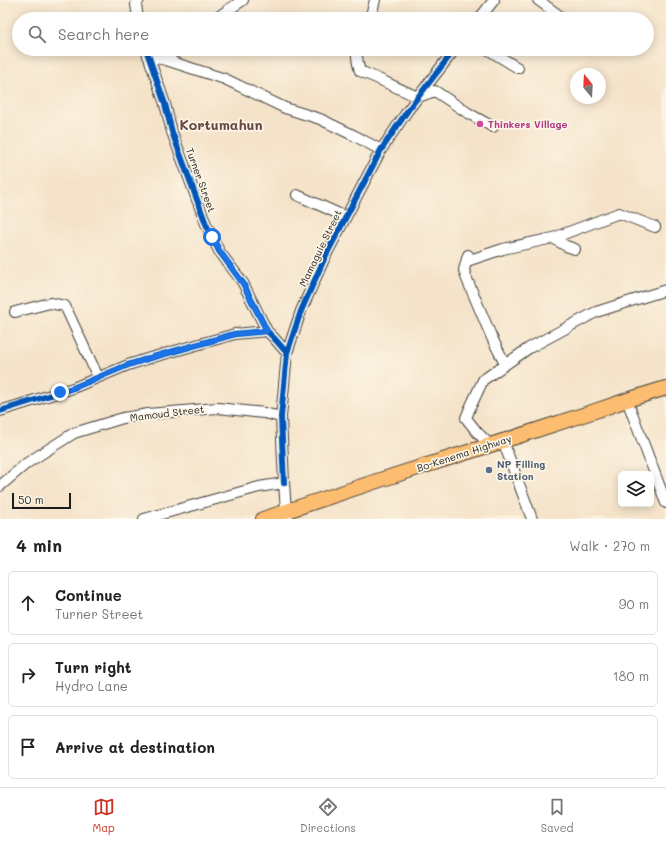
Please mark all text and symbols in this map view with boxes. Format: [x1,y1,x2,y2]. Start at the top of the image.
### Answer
search box [12,12,654,56]
icon: search [26,23,48,45]
text: Search here [58,24,149,44]
north arrow [570,68,606,104]
district label: Kortumahun [179,115,263,134]
place label: Thinkers Village [488,117,568,131]
marker: Thinkers Village [475,119,485,129]
street label: Turner Street [183,146,219,214]
street label: Mamaguie Street [295,207,345,289]
route start [203,228,221,246]
route end [51,383,69,401]
street label: Mamoud Street [129,401,205,425]
street label: Bo-Kenema Highway [415,431,513,475]
place label: NP Filling Station [497,457,545,483]
marker: NP Filling Station [484,465,494,475]
map controls [618,471,654,507]
button: layers [618,471,654,507]
scale bar [12,491,71,510]
text: 50 m [18,492,44,507]
text: 4 min [16,534,62,556]
text: Walk · 270 m [569,537,650,554]
text: Continue [55,585,122,605]
icon: ahead [17,592,39,614]
text: 90 m [619,595,649,612]
text: Turner Street [55,605,143,622]
text: Turn right [55,657,132,677]
icon: right [17,664,39,686]
text: 180 m [613,667,649,684]
text: Hydro Lane [55,677,128,694]
icon: arrive [17,736,39,758]
text: Arrive at destination [55,737,215,757]
tab: Map [93,796,115,835]
tab: Directions [300,796,356,835]
tab: Saved [541,796,573,835]

